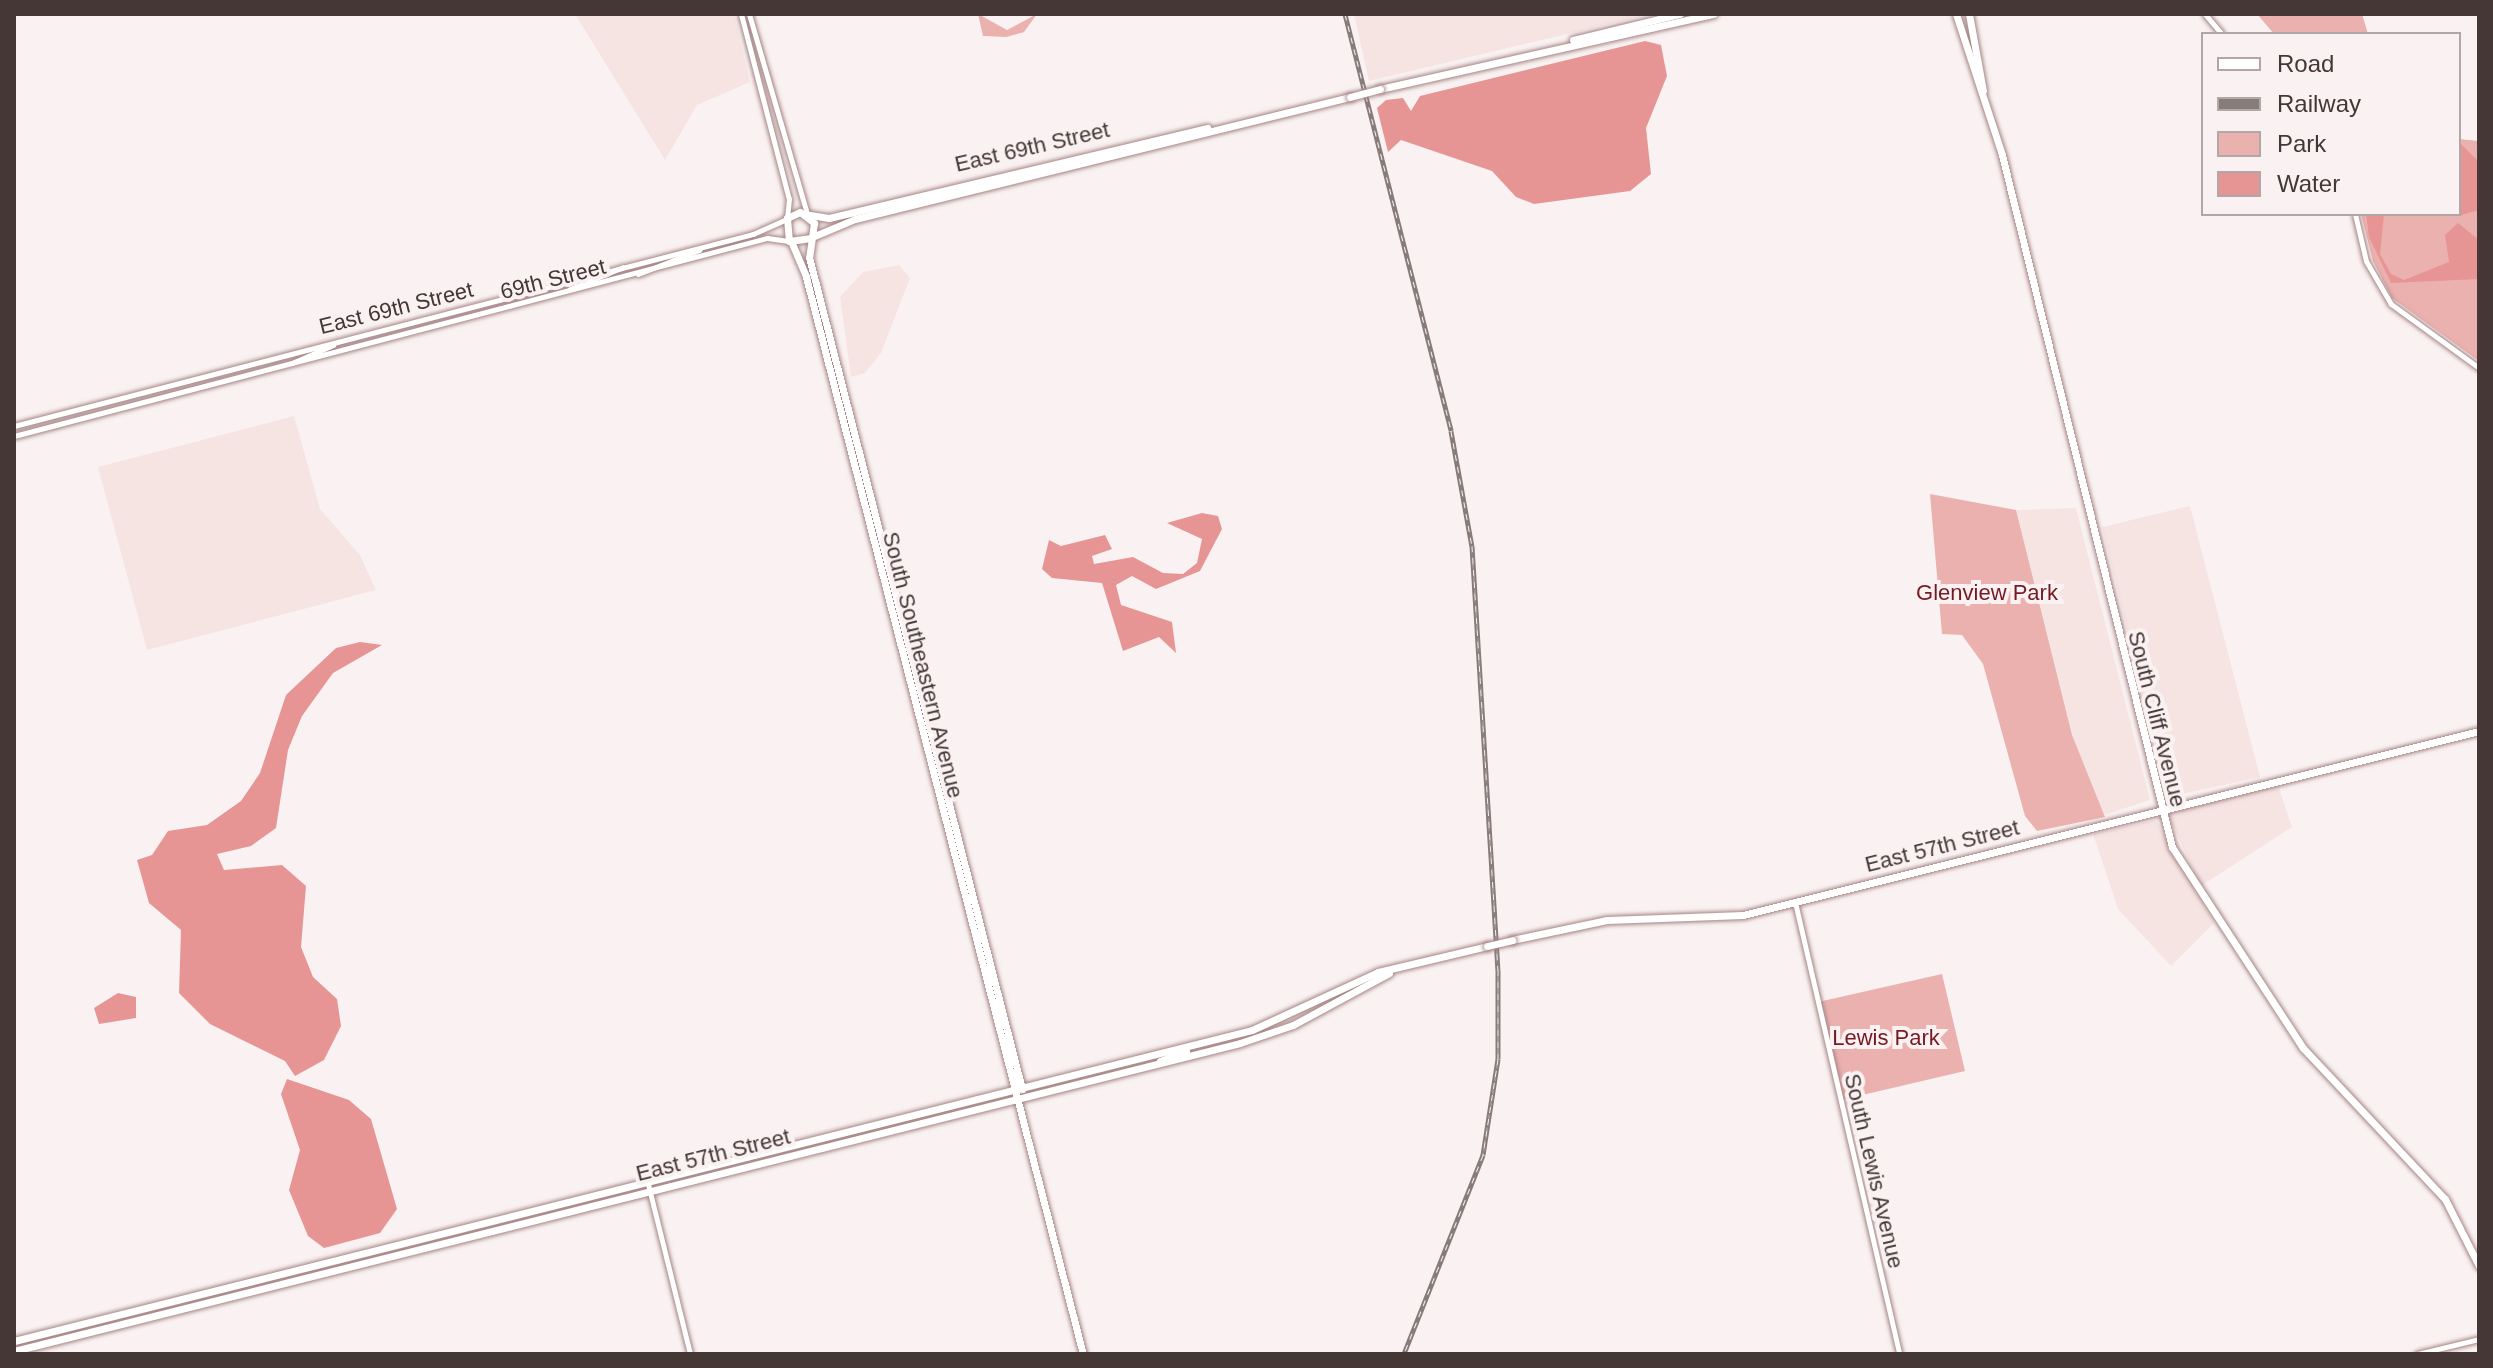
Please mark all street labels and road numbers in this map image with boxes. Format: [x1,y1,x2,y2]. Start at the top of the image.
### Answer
street label: East 69th Street [952,116,1112,178]
street label: 69th Street [498,253,608,305]
street label: East 69th Street [316,276,476,340]
street label: South Southeastern Avenue [877,528,969,802]
street label: South Cliff Avenue [2122,628,2192,810]
street label: East 57th Street [1862,814,2022,878]
street label: South Lewis Avenue [1839,1071,1909,1271]
street label: East 57th Street [633,1123,793,1187]

